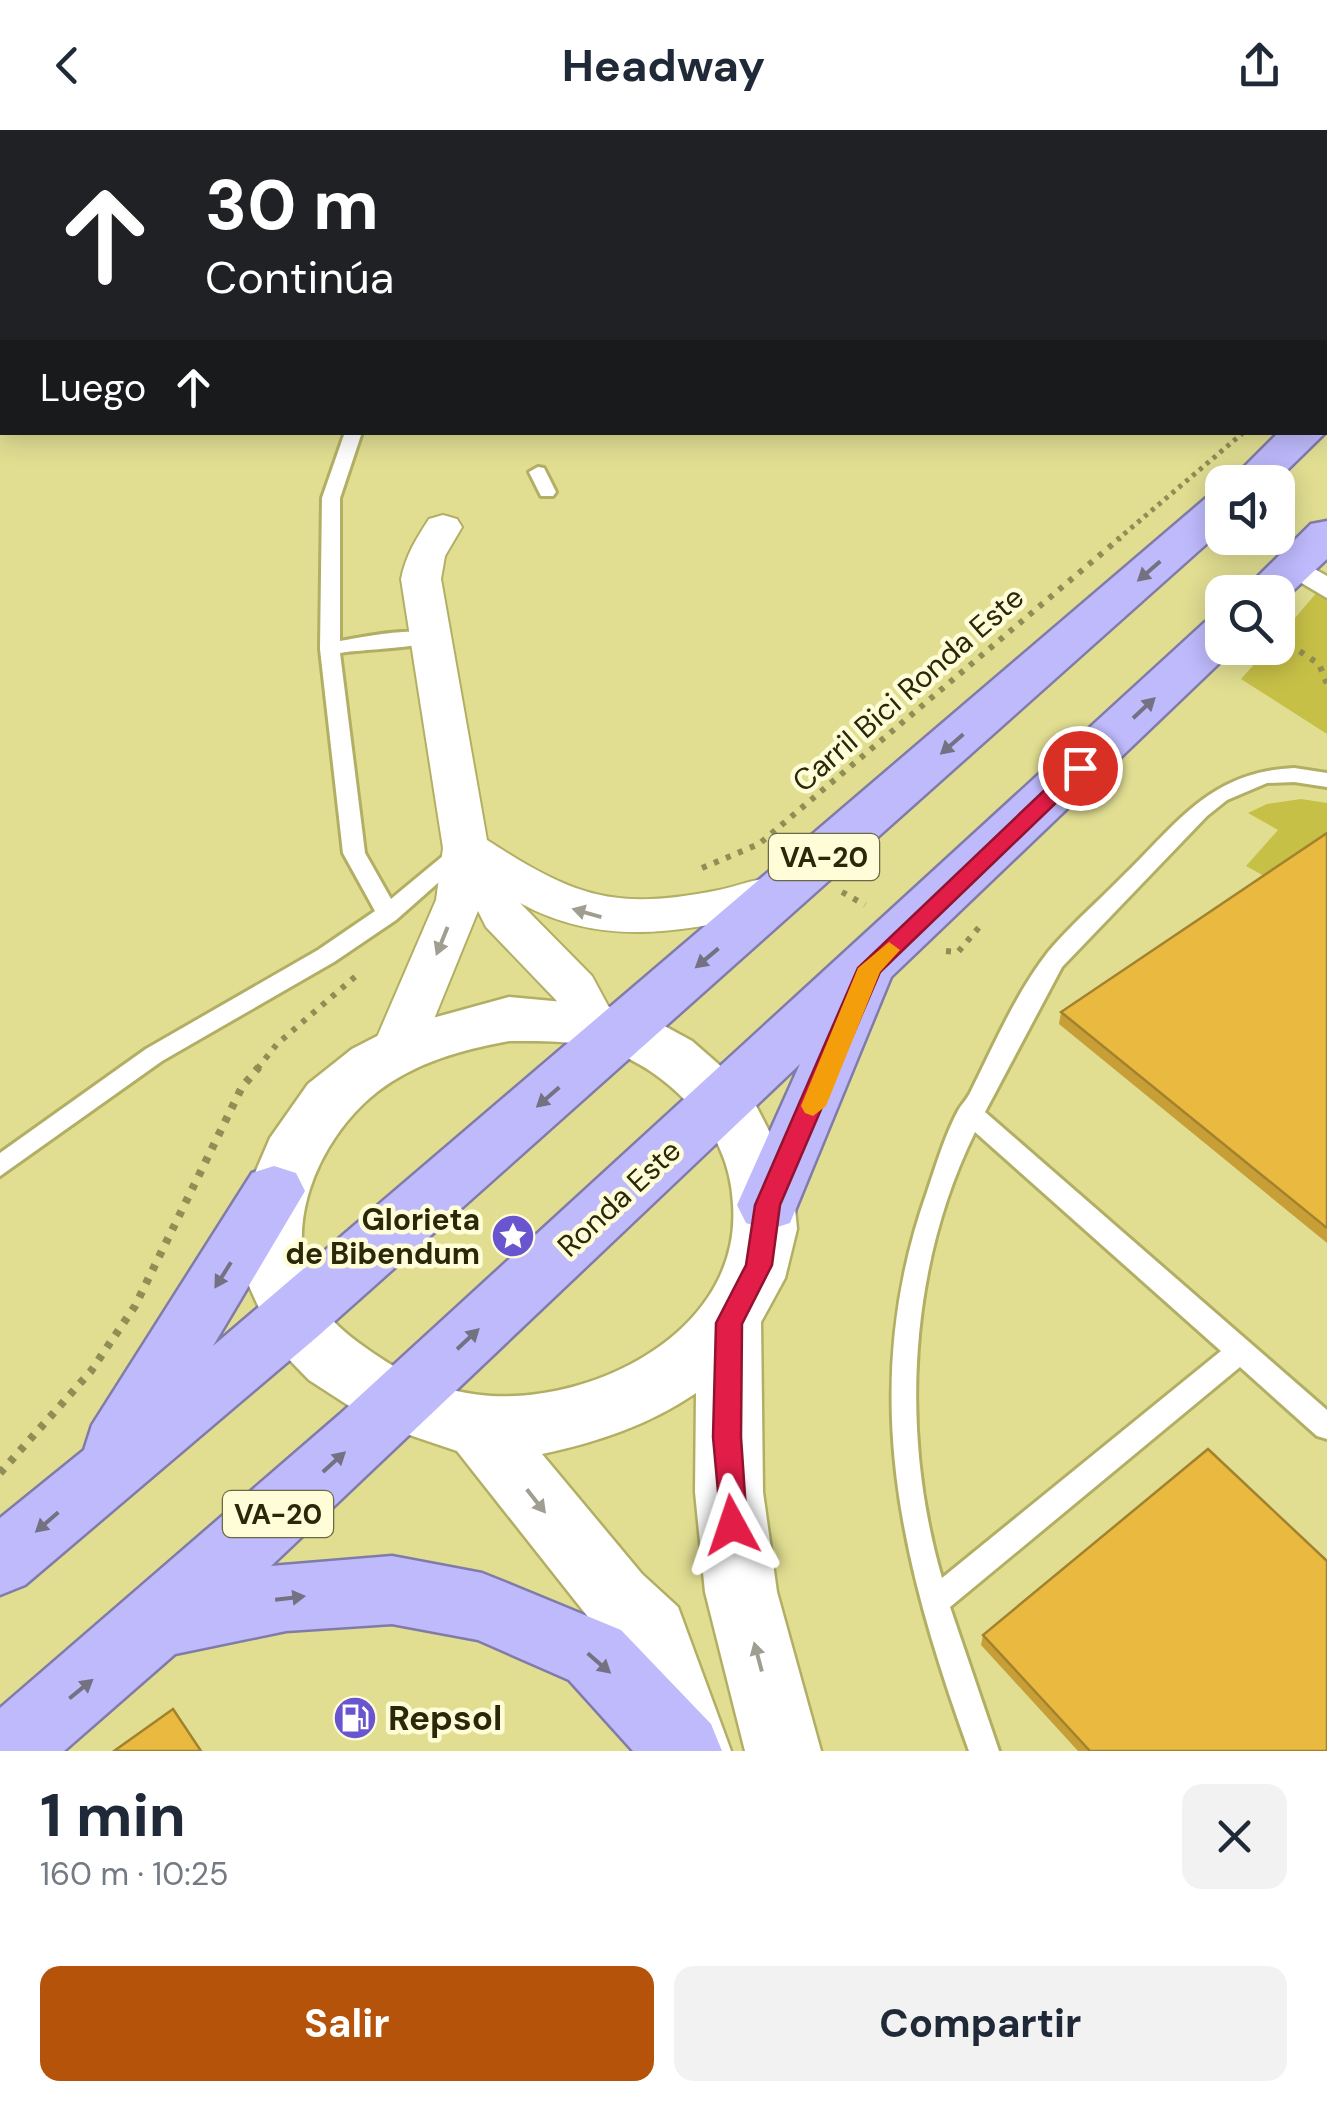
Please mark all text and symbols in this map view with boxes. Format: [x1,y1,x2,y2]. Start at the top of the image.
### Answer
text: Headway [562,36,765,95]
icon: back [40,38,95,93]
icon: share [1232,38,1287,93]
text: 30 m [205,160,379,251]
icon: ahead [40,170,170,300]
text: Continúa [205,248,394,307]
icon: ahead [166,360,221,415]
text: Luego [40,363,146,413]
map controls [1205,465,1295,665]
button: sound [1205,465,1295,555]
one-way arrow [1137,560,1162,582]
button: search [1205,575,1295,665]
street label: Carril Bici Ronda Este [784,578,1032,800]
one-way arrow [1131,697,1155,720]
pin [1038,726,1123,811]
one-way arrow [939,733,964,755]
icon: arrive [1053,741,1108,796]
road number: VA-20 [769,834,879,880]
one-way arrow [571,905,601,920]
one-way arrow [434,927,450,957]
one-way arrow [694,947,719,968]
one-way arrow [536,1085,561,1107]
street label: Ronda Este [549,1131,689,1265]
place label: Glorieta de Bibendum [285,1200,480,1273]
place icon: Glorieta de Bibendum [490,1213,536,1259]
one-way arrow [215,1261,233,1289]
one-way arrow [456,1328,480,1351]
one-way arrow [322,1451,346,1474]
position arrow [680,1473,784,1577]
one-way arrow [525,1488,546,1514]
road number: VA-20 [223,1491,333,1537]
one-way arrow [34,1511,59,1533]
one-way arrow [274,1590,306,1606]
one-way arrow [749,1641,765,1672]
one-way arrow [586,1652,611,1674]
one-way arrow [69,1679,94,1700]
fuel station icon: Repsol [332,1695,378,1741]
place label: Repsol [388,1695,502,1741]
text: 1 min [40,1776,186,1855]
button: close [1182,1784,1287,1889]
text: 160 m · 10:25 [40,1853,229,1895]
button: Salir [40,1966,654,2081]
button: Compartir [674,1966,1287,2081]

